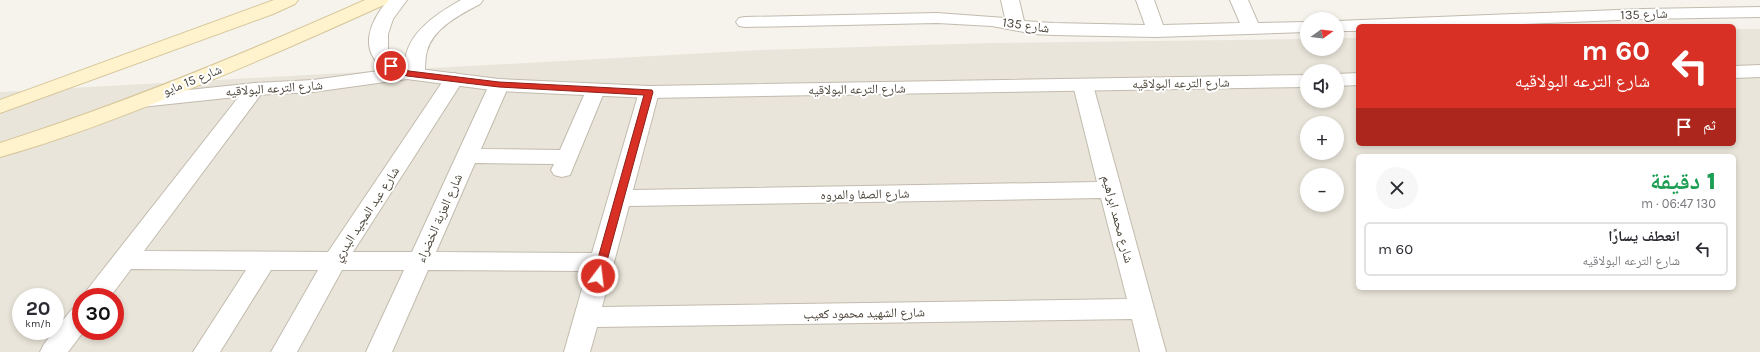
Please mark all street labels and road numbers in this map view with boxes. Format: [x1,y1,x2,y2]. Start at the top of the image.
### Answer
street label: شارع 135 [1620,6,1668,24]
street label: شارع 135 [1001,14,1050,38]
street label: شارع 15 مايو [160,61,224,100]
street label: شارع الترعه البولاقيه [1132,75,1230,93]
street label: شارع الترعه البولاقيه [225,77,323,101]
street label: شارع الترعه البولاقيه [808,81,906,99]
street label: شارع عبد المجيد البدري [330,164,405,266]
street label: شارع العزبة الخضراء [413,171,467,265]
street label: شارع محمد ابراهيم [1097,174,1137,265]
street label: شارع الصفا والمروه [820,186,910,204]
street label: شارع الشهيد محمود كعيب [803,304,925,324]

